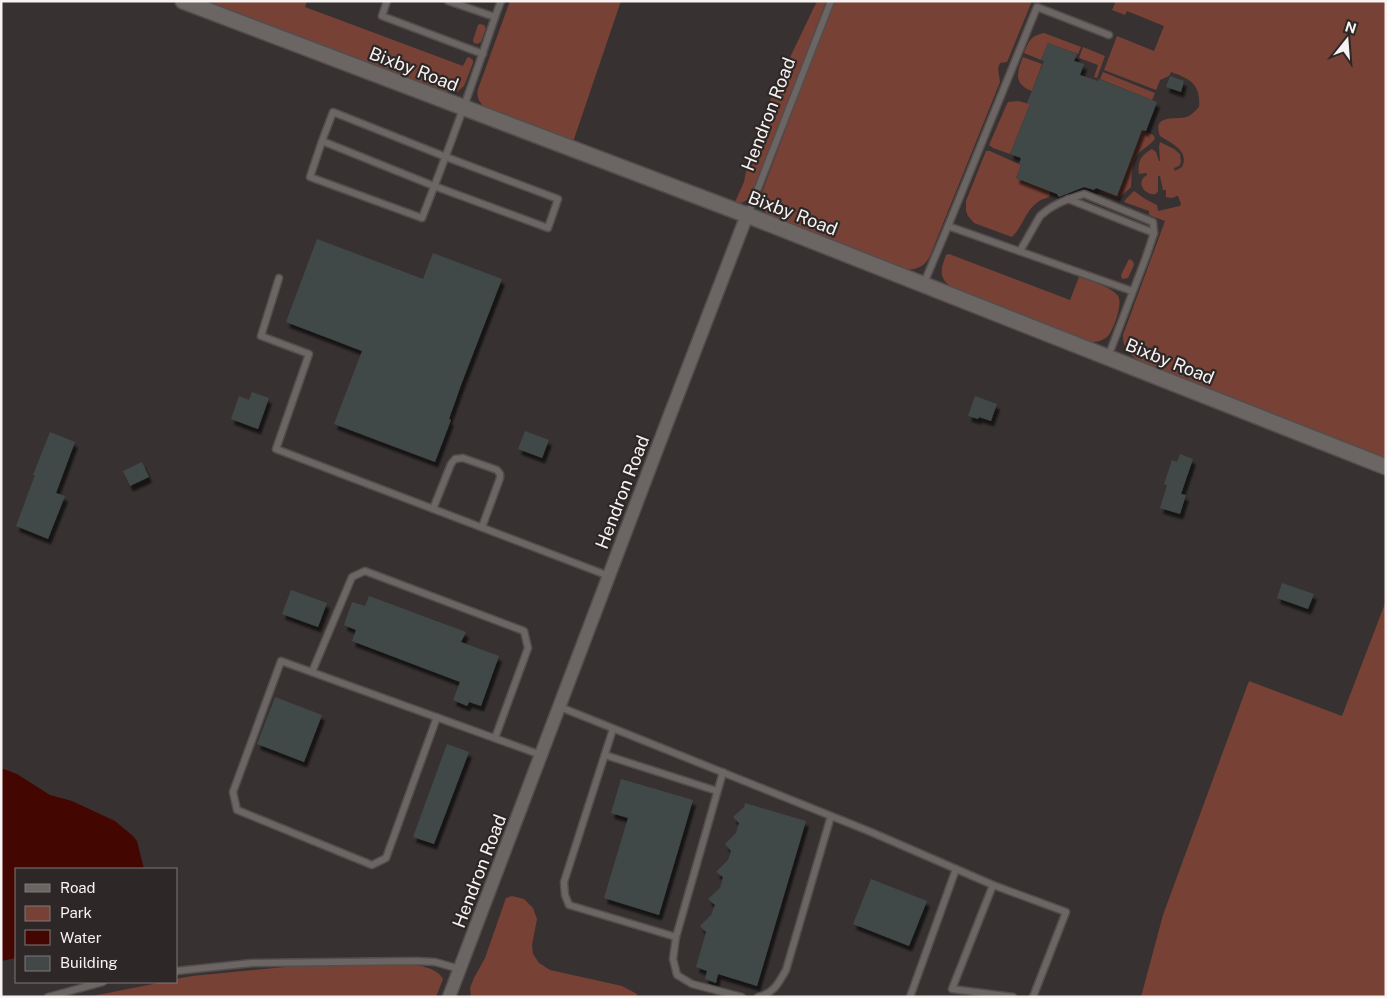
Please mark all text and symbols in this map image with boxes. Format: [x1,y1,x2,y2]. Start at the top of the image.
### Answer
north arrow [1322,15,1372,65]
text: N [1343,18,1358,37]
street label: Bixby Road [366,42,462,96]
street label: Hendron Road [737,54,799,174]
street label: Bixby Road [745,186,841,240]
street label: Bixby Road [1123,334,1217,388]
street label: Hendron Road [591,432,653,552]
street label: Hendron Road [448,811,510,931]
legend [15,868,178,983]
text: Road [60,879,96,896]
text: Park [60,904,92,921]
text: Water [60,929,102,946]
text: Building [60,954,118,971]

